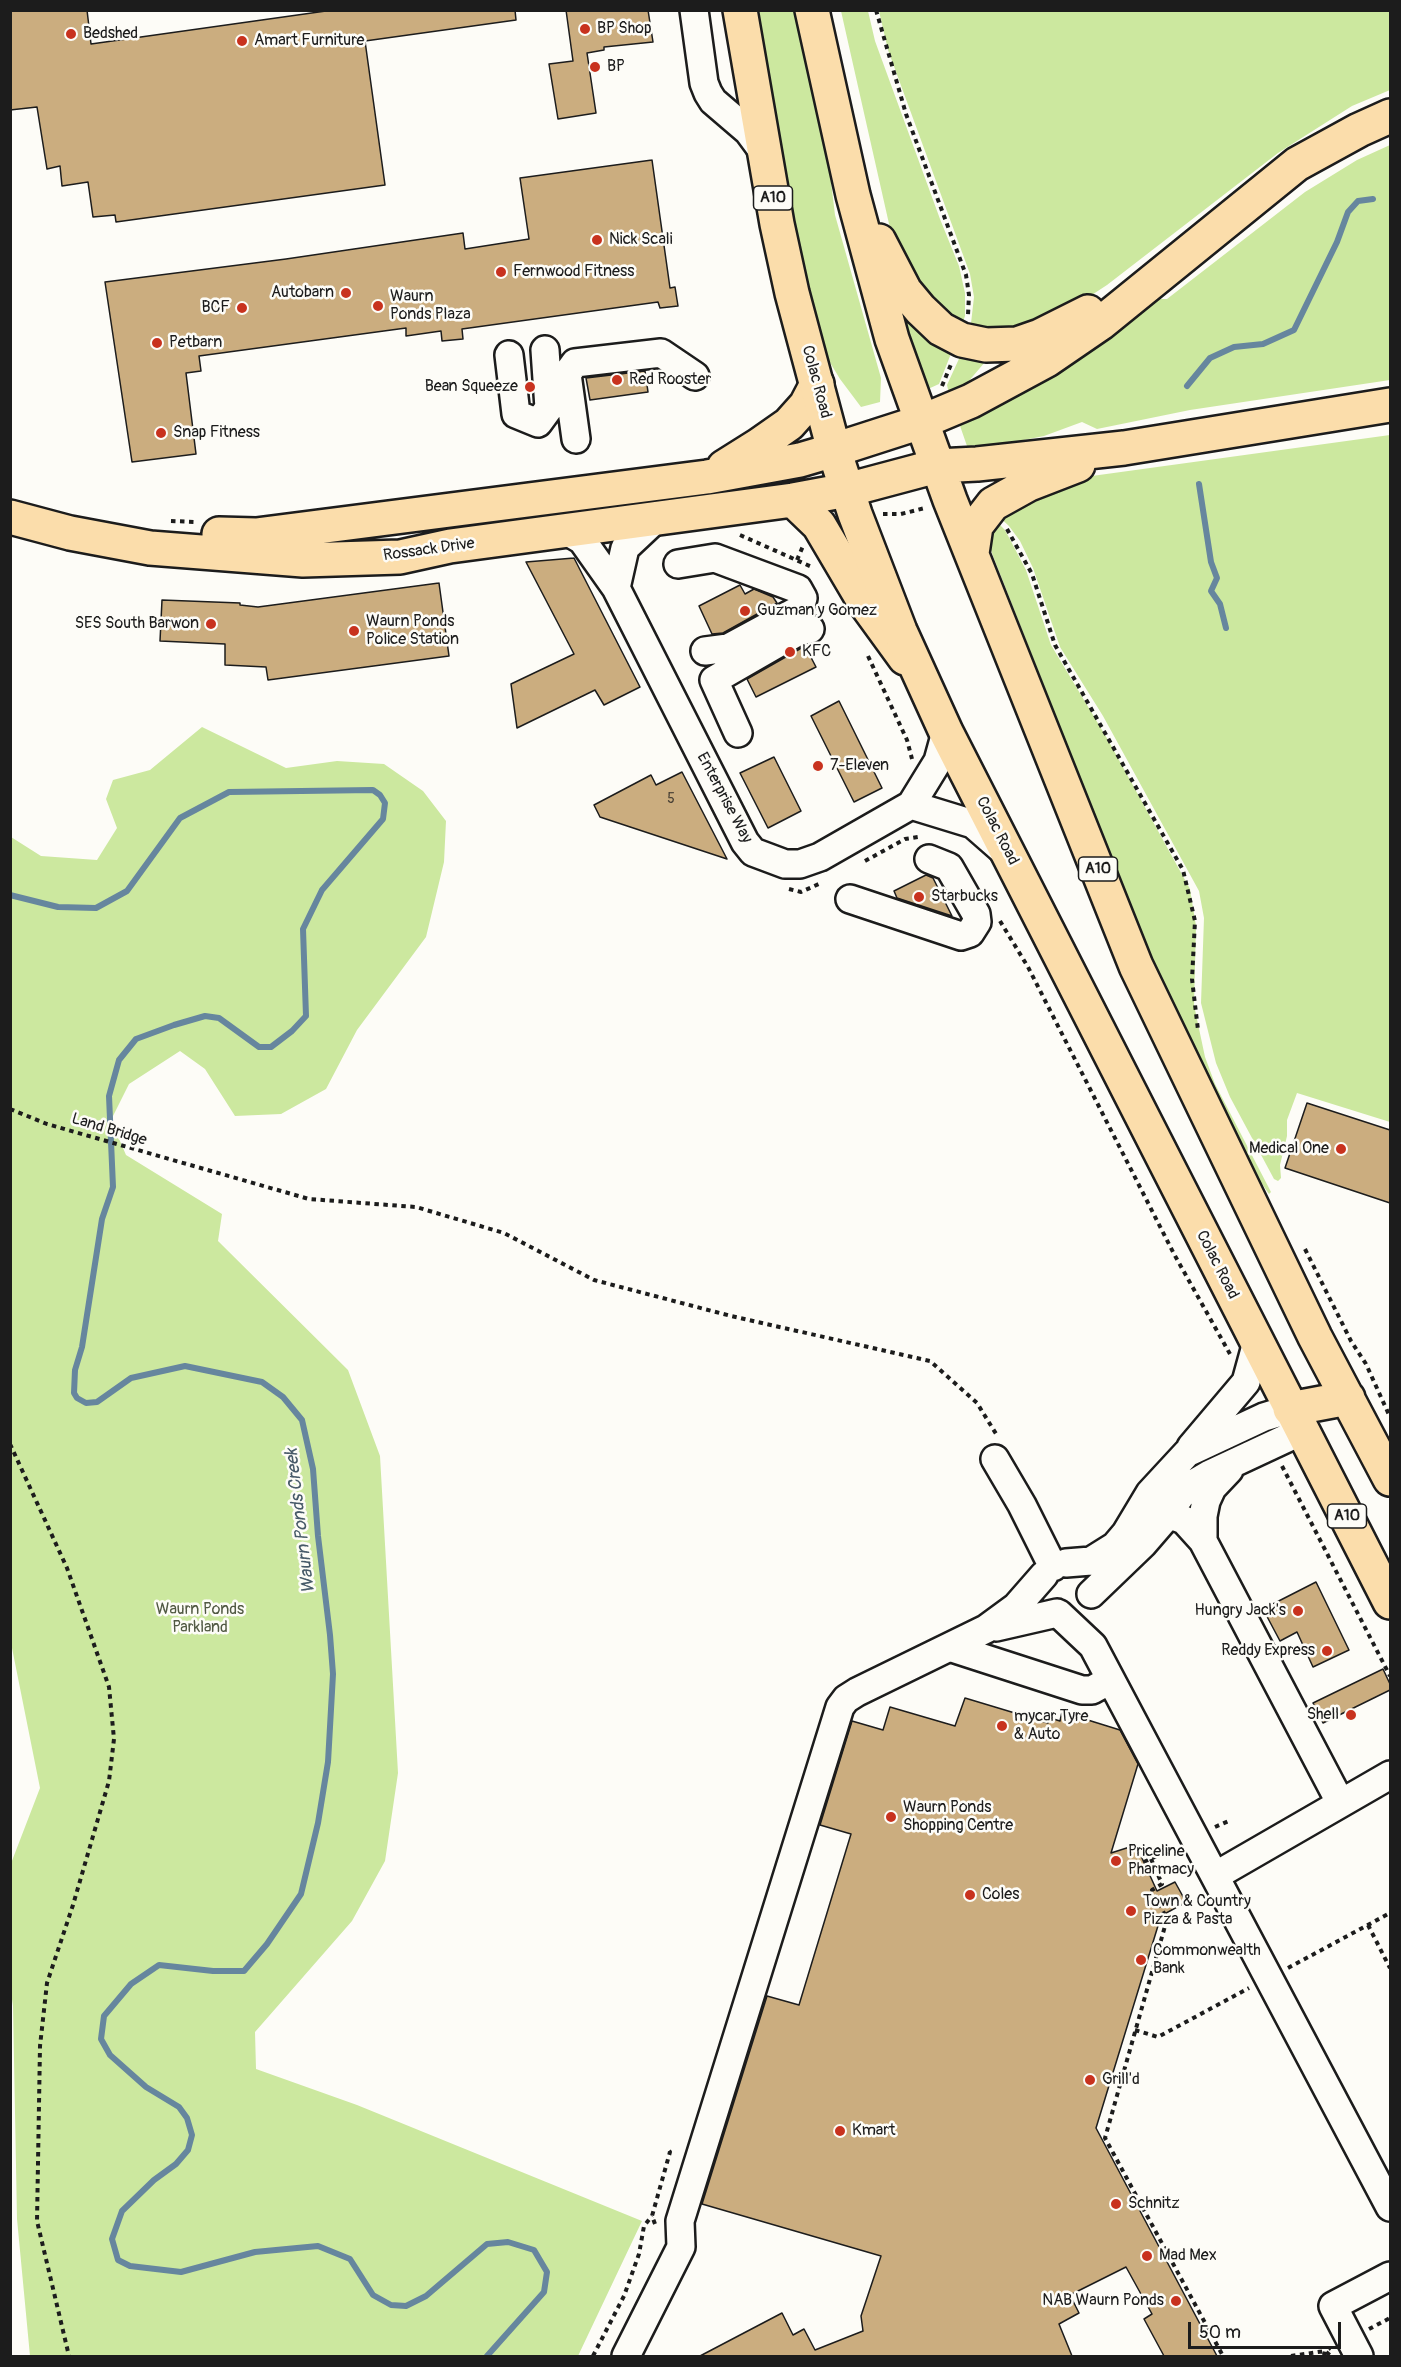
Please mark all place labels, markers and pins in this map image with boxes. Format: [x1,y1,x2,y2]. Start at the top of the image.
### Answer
place label: BP Shop [597,19,651,39]
marker: BP Shop [578,22,592,36]
place label: Bedshed [83,24,138,44]
marker: Bedshed [64,27,78,41]
place label: Amart Furniture [254,31,364,51]
marker: Amart Furniture [235,34,249,48]
place label: BP [607,57,625,77]
marker: BP [588,60,602,74]
place label: Nick Scali [609,230,672,250]
marker: Nick Scali [590,233,604,247]
place label: Fernwood Fitness [513,262,634,282]
marker: Fernwood Fitness [494,265,508,279]
place label: Autobarn [271,283,334,303]
marker: Autobarn [339,286,353,300]
place label: Waurn Ponds Plaza [390,287,471,325]
place label: BCF [201,298,230,318]
marker: Waurn Ponds Plaza [371,299,385,313]
marker: BCF [235,301,249,315]
place label: Petbarn [169,333,222,353]
marker: Petbarn [150,336,164,350]
place label: Red Rooster [629,370,711,390]
marker: Red Rooster [610,373,624,387]
place label: Bean Squeeze [425,377,518,397]
marker: Bean Squeeze [523,380,537,394]
place label: Snap Fitness [173,423,260,443]
marker: Snap Fitness [154,426,168,440]
place label: Guzman y Gomez [757,601,877,621]
marker: Guzman y Gomez [738,604,752,618]
place label: Waurn Ponds Police Station [366,612,459,650]
place label: SES South Barwon [75,614,199,634]
marker: SES South Barwon [204,617,218,631]
marker: Waurn Ponds Police Station [347,624,361,638]
place label: KFC [802,642,831,662]
marker: KFC [783,645,797,659]
place label: 7-Eleven [830,756,889,776]
marker: 7-Eleven [811,759,825,773]
place label: Starbucks [931,887,998,907]
marker: Starbucks [912,890,926,904]
place label: Medical One [1249,1139,1329,1159]
marker: Medical One [1334,1142,1348,1156]
place label: Hungry Jack's [1194,1601,1286,1621]
marker: Hungry Jack's [1291,1604,1305,1618]
place label: Reddy Express [1221,1641,1315,1661]
marker: Reddy Express [1320,1644,1334,1658]
place label: Shell [1307,1705,1339,1725]
place label: mycar Tyre & Auto [1014,1707,1088,1745]
marker: Shell [1344,1708,1358,1722]
marker: mycar Tyre & Auto [995,1719,1009,1733]
place label: Waurn Ponds Shopping Centre [903,1798,1013,1836]
marker: Waurn Ponds Shopping Centre [884,1810,898,1824]
place label: Priceline Pharmacy [1128,1842,1194,1880]
marker: Priceline Pharmacy [1109,1854,1123,1868]
place label: Coles [982,1885,1019,1905]
marker: Coles [963,1888,977,1902]
place label: Town & Country Pizza & Pasta [1143,1892,1251,1930]
marker: Town & Country Pizza & Pasta [1124,1904,1138,1918]
place label: Commonwealth Bank [1153,1941,1261,1979]
marker: Commonwealth Bank [1134,1953,1148,1967]
place label: Grill'd [1102,2070,1140,2090]
marker: Grill'd [1083,2073,1097,2087]
place label: Kmart [852,2121,895,2141]
marker: Kmart [833,2124,847,2138]
place label: Schnitz [1128,2194,1180,2214]
marker: Schnitz [1109,2197,1123,2211]
place label: Mad Mex [1159,2246,1217,2266]
marker: Mad Mex [1140,2249,1154,2263]
place label: NAB Waurn Ponds [1042,2291,1164,2311]
marker: NAB Waurn Ponds [1169,2294,1183,2308]

